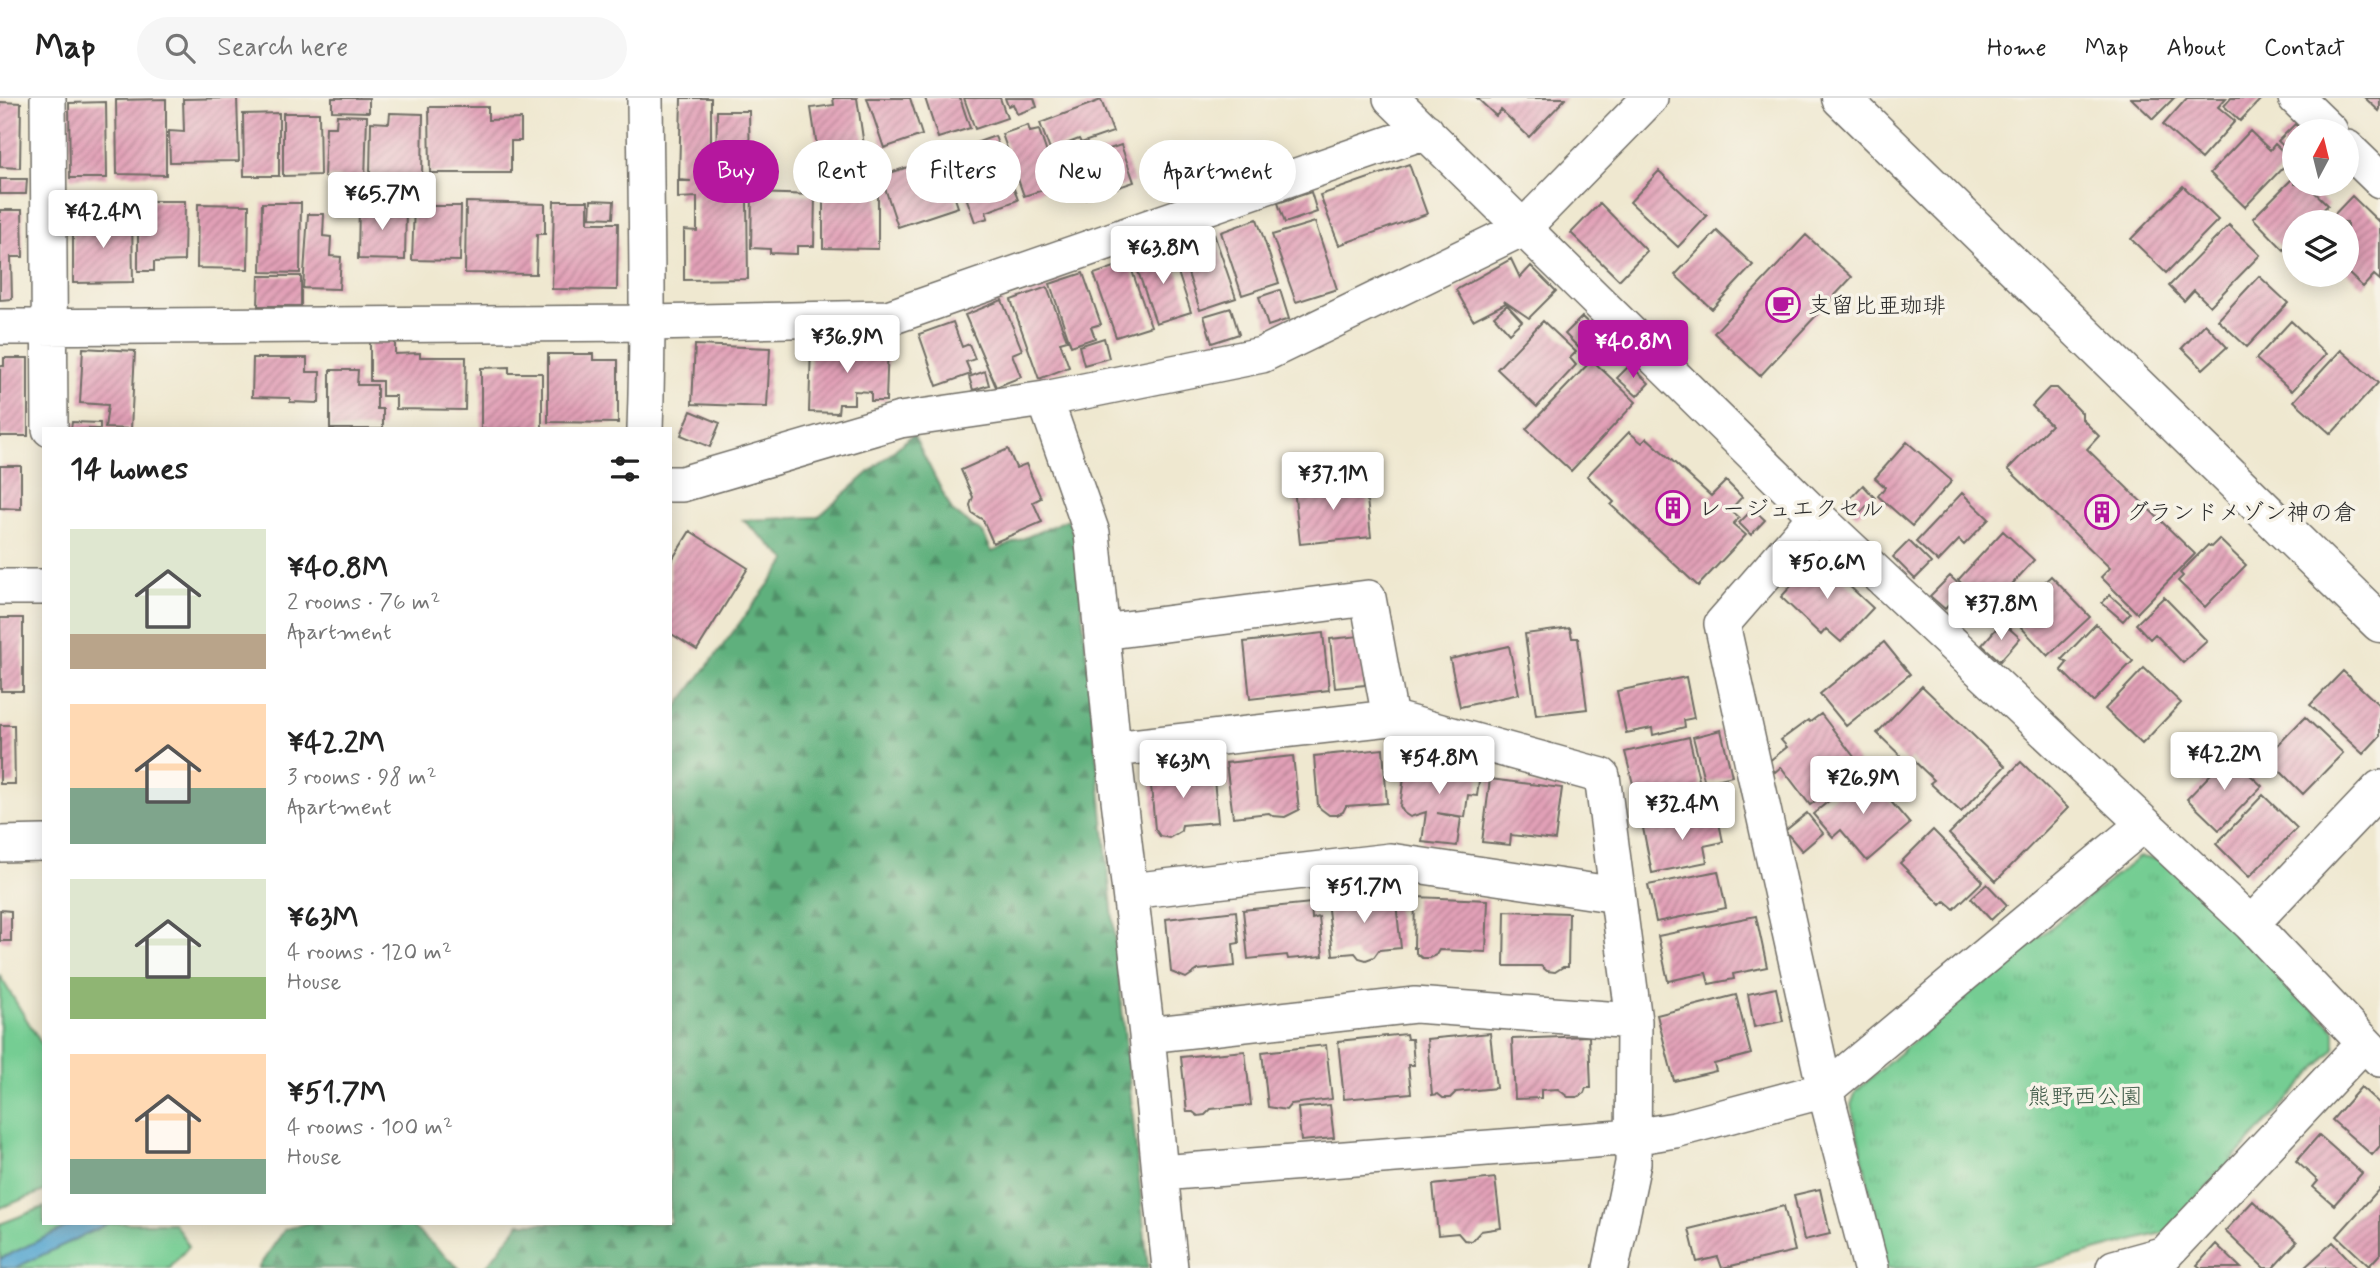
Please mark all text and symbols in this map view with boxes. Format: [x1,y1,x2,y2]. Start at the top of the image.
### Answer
search box [137,17,627,80]
text: Map [35,26,95,70]
icon: search [161,29,199,67]
text: Search here [217,31,348,65]
text: Home [1987,33,2047,64]
text: Map [2085,33,2129,64]
text: About [2167,33,2226,64]
text: Contact [2264,33,2345,64]
north arrow [2282,119,2359,196]
map controls [2282,119,2359,287]
chip: Buy [693,140,779,203]
chip: Rent [793,140,892,203]
chip: Filters [906,140,1021,203]
chip: New [1035,140,1125,203]
chip: Apartment [1139,140,1296,203]
pin: ¥65.7M [325,172,439,232]
text: ¥65.7M [344,180,420,210]
pin: ¥42.4M [46,190,160,250]
text: ¥42.4M [64,198,142,228]
button: layers [2282,210,2359,287]
pin: ¥63.8M [1106,226,1220,286]
text: ¥63.8M [1127,234,1199,264]
cafe icon: 支留比亜珈琲 [1764,286,1802,324]
place label: 支留比亜珈琲 [1808,292,1946,322]
pin: ¥36.9M [790,316,904,375]
pin: ¥40.8M [1576,320,1690,380]
text: ¥36.9M [811,323,883,353]
text: ¥40.8M [1594,328,1672,358]
text: 14 homes [70,450,188,489]
icon: filters [606,450,644,488]
pin: ¥37.1M [1276,452,1390,512]
text: ¥37.1M [1298,460,1368,490]
building icon: レージュエクセル [1654,489,1692,527]
building icon: グランドメゾン神の倉 [2083,493,2121,531]
place label: レージュエクセル [1698,495,1884,525]
place label: グランドメゾン神の倉 [2126,499,2356,529]
pin: ¥50.6M [1770,542,1884,601]
text: ¥40.8M [287,549,388,588]
text: ¥50.6M [1789,549,1865,579]
icon: home [126,557,210,641]
pin: ¥37.8M [1944,582,2058,642]
text: 2 rooms · 76 m² [287,588,440,618]
text: ¥37.8M [1964,590,2038,620]
text: Apartment [287,618,392,648]
text: ¥42.2M [287,724,385,763]
icon: home [126,732,210,816]
pin: ¥42.2M [2167,732,2281,792]
pin: ¥54.8M [1382,736,1496,796]
pin: ¥63M [1142,740,1224,800]
text: ¥42.2M [2186,740,2262,770]
text: ¥54.8M [1400,744,1478,774]
text: ¥63M [1156,748,1210,778]
pin: ¥26.9M [1806,756,1920,816]
text: 3 rooms · 98 m² [287,763,437,793]
text: ¥26.9M [1826,764,1900,794]
pin: ¥32.4M [1625,782,1739,842]
text: ¥32.4M [1645,790,1719,820]
text: Apartment [287,793,392,823]
pin: ¥51.7M [1307,866,1421,925]
text: ¥51.7M [1326,873,1402,903]
text: ¥63M [287,899,359,938]
icon: home [126,907,210,991]
text: 4 rooms · 120 m² [287,938,452,968]
text: House [287,968,341,998]
text: ¥51.7M [287,1074,386,1113]
icon: home [126,1082,210,1166]
park label: 熊野西公園 [2028,1083,2143,1113]
text: 4 rooms · 100 m² [287,1113,453,1143]
text: House [287,1143,341,1173]

